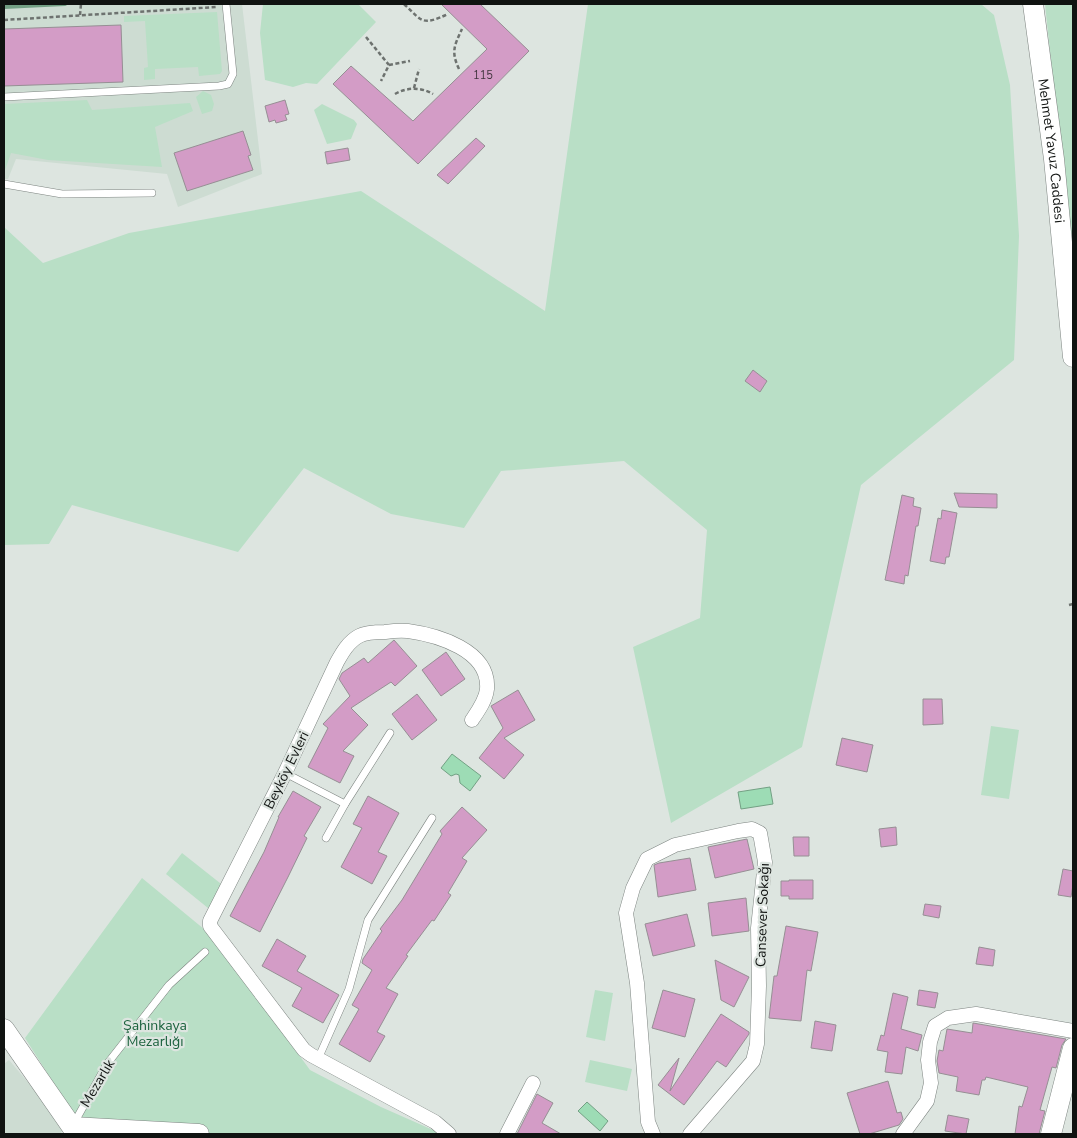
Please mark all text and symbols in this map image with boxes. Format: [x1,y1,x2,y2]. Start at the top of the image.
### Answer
house number: 115 [473,68,493,83]
street label: Mehmet Yavuz Caddesi [1033,77,1069,224]
street label: Beyköy Evleri [259,728,313,812]
street label: Cansever Sokağı [751,863,774,967]
park label: Şahinkaya Mezarlığı [123,1016,187,1051]
street label: Mezarlık [76,1055,120,1111]

